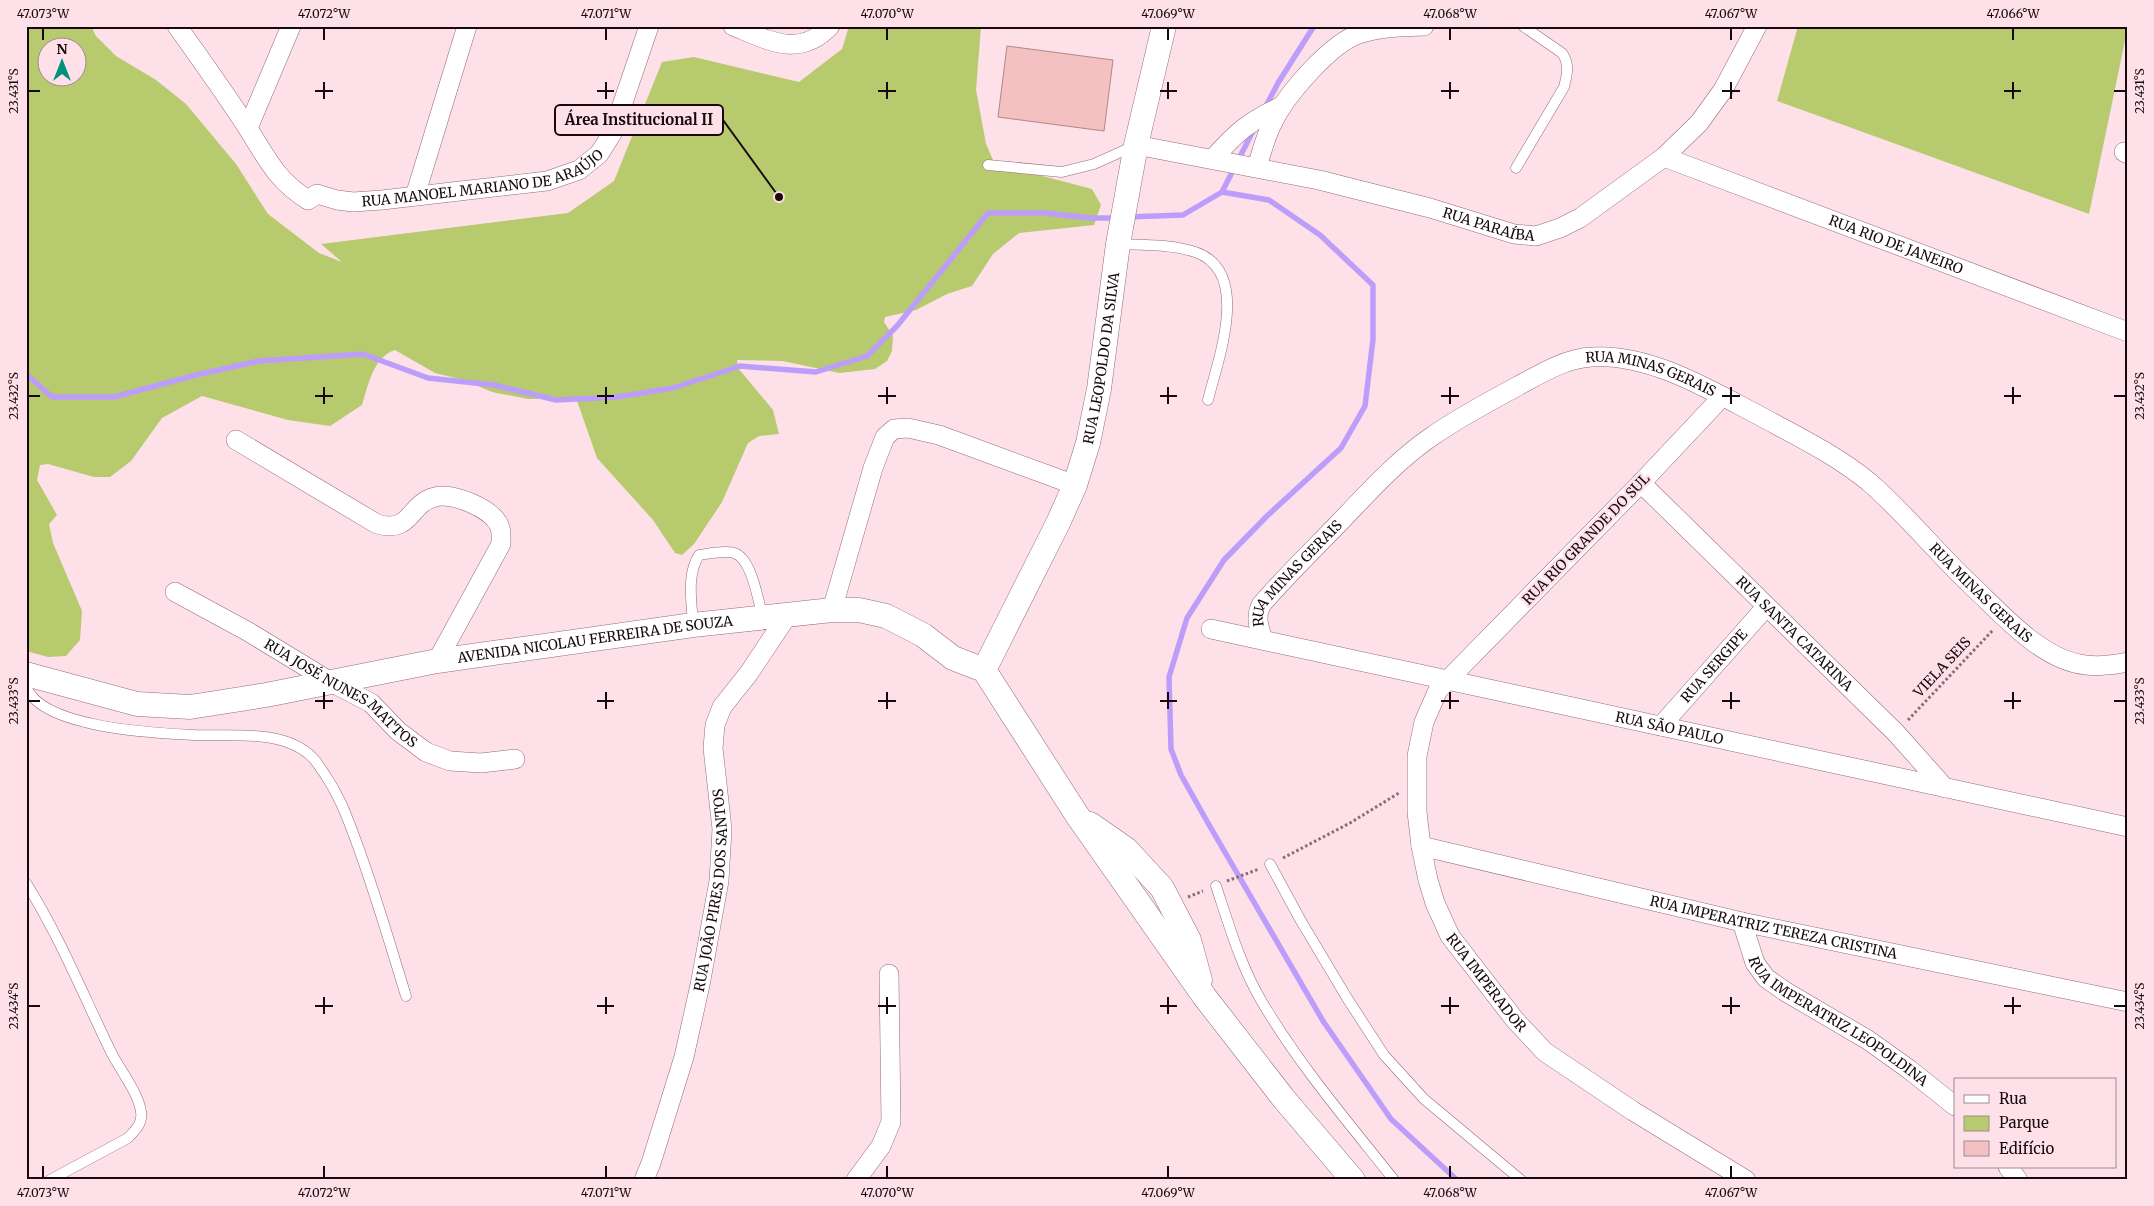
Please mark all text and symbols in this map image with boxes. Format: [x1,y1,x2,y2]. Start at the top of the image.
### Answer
text: 47.073°W [17,6,70,21]
text: 47.072°W [298,6,351,21]
text: 47.071°W [581,6,632,21]
text: 47.070°W [860,6,915,21]
text: 47.069°W [1141,6,1196,21]
text: 47.068°W [1423,6,1478,21]
text: 47.067°W [1705,6,1758,21]
text: 47.066°W [1987,6,2041,21]
north arrow [38,38,88,88]
text: N [56,40,68,58]
text: 23.431°S [6,68,21,114]
text: 23.431°S [2132,68,2147,114]
callout: Área Institucional II [555,105,723,135]
text: Área Institucional II [564,109,713,129]
street label: RUA MANOEL MARIANO DE ARAÚJO [361,145,607,210]
street label: RUA PARAÍBA [1441,203,1535,245]
street label: RUA RIO DE JANEIRO [1826,211,1966,278]
street label: RUA LEOPOLDO DA SILVA [1079,271,1123,446]
street label: RUA MINAS GERAIS [1585,348,1719,400]
text: 23.432°S [6,372,21,420]
text: 23.432°S [2132,372,2147,420]
street label: RUA RIO GRANDE DO SUL [1519,469,1654,608]
street label: RUA MINAS GERAIS [1249,516,1346,628]
street label: RUA MINAS GERAIS [1926,539,2036,647]
street label: RUA SANTA CATARINA [1732,572,1857,695]
street label: AVENIDA NICOLAU FERREIRA DE SOUZA [455,612,734,667]
street label: RUA SERGIPE [1677,626,1751,706]
street label: VIELA SEIS [1909,633,1975,702]
street label: RUA JOSÉ NUNES MATTOS [261,635,421,751]
text: 23.433°S [6,677,21,725]
text: 23.433°S [2132,677,2147,725]
street label: RUA SÃO PAULO [1614,708,1725,748]
street label: RUA JOÃO PIRES DOS SANTOS [690,788,731,993]
street label: RUA IMPERATRIZ TEREZA CRISTINA [1648,892,1899,963]
street label: RUA IMPERADOR [1442,930,1530,1036]
street label: RUA IMPERATRIZ LEOPOLDINA [1745,954,1932,1090]
text: 23.434°S [6,983,21,1029]
text: 23.434°S [2132,983,2147,1029]
legend [1954,1078,2116,1168]
text: Rua [1999,1089,2027,1108]
text: Parque [1999,1113,2049,1132]
text: Edifício [1999,1139,2055,1158]
text: 47.073°W [17,1185,70,1200]
text: 47.072°W [298,1185,351,1200]
text: 47.071°W [581,1185,632,1200]
text: 47.070°W [860,1185,915,1200]
text: 47.069°W [1141,1185,1196,1200]
text: 47.068°W [1423,1185,1478,1200]
text: 47.067°W [1705,1185,1758,1200]

